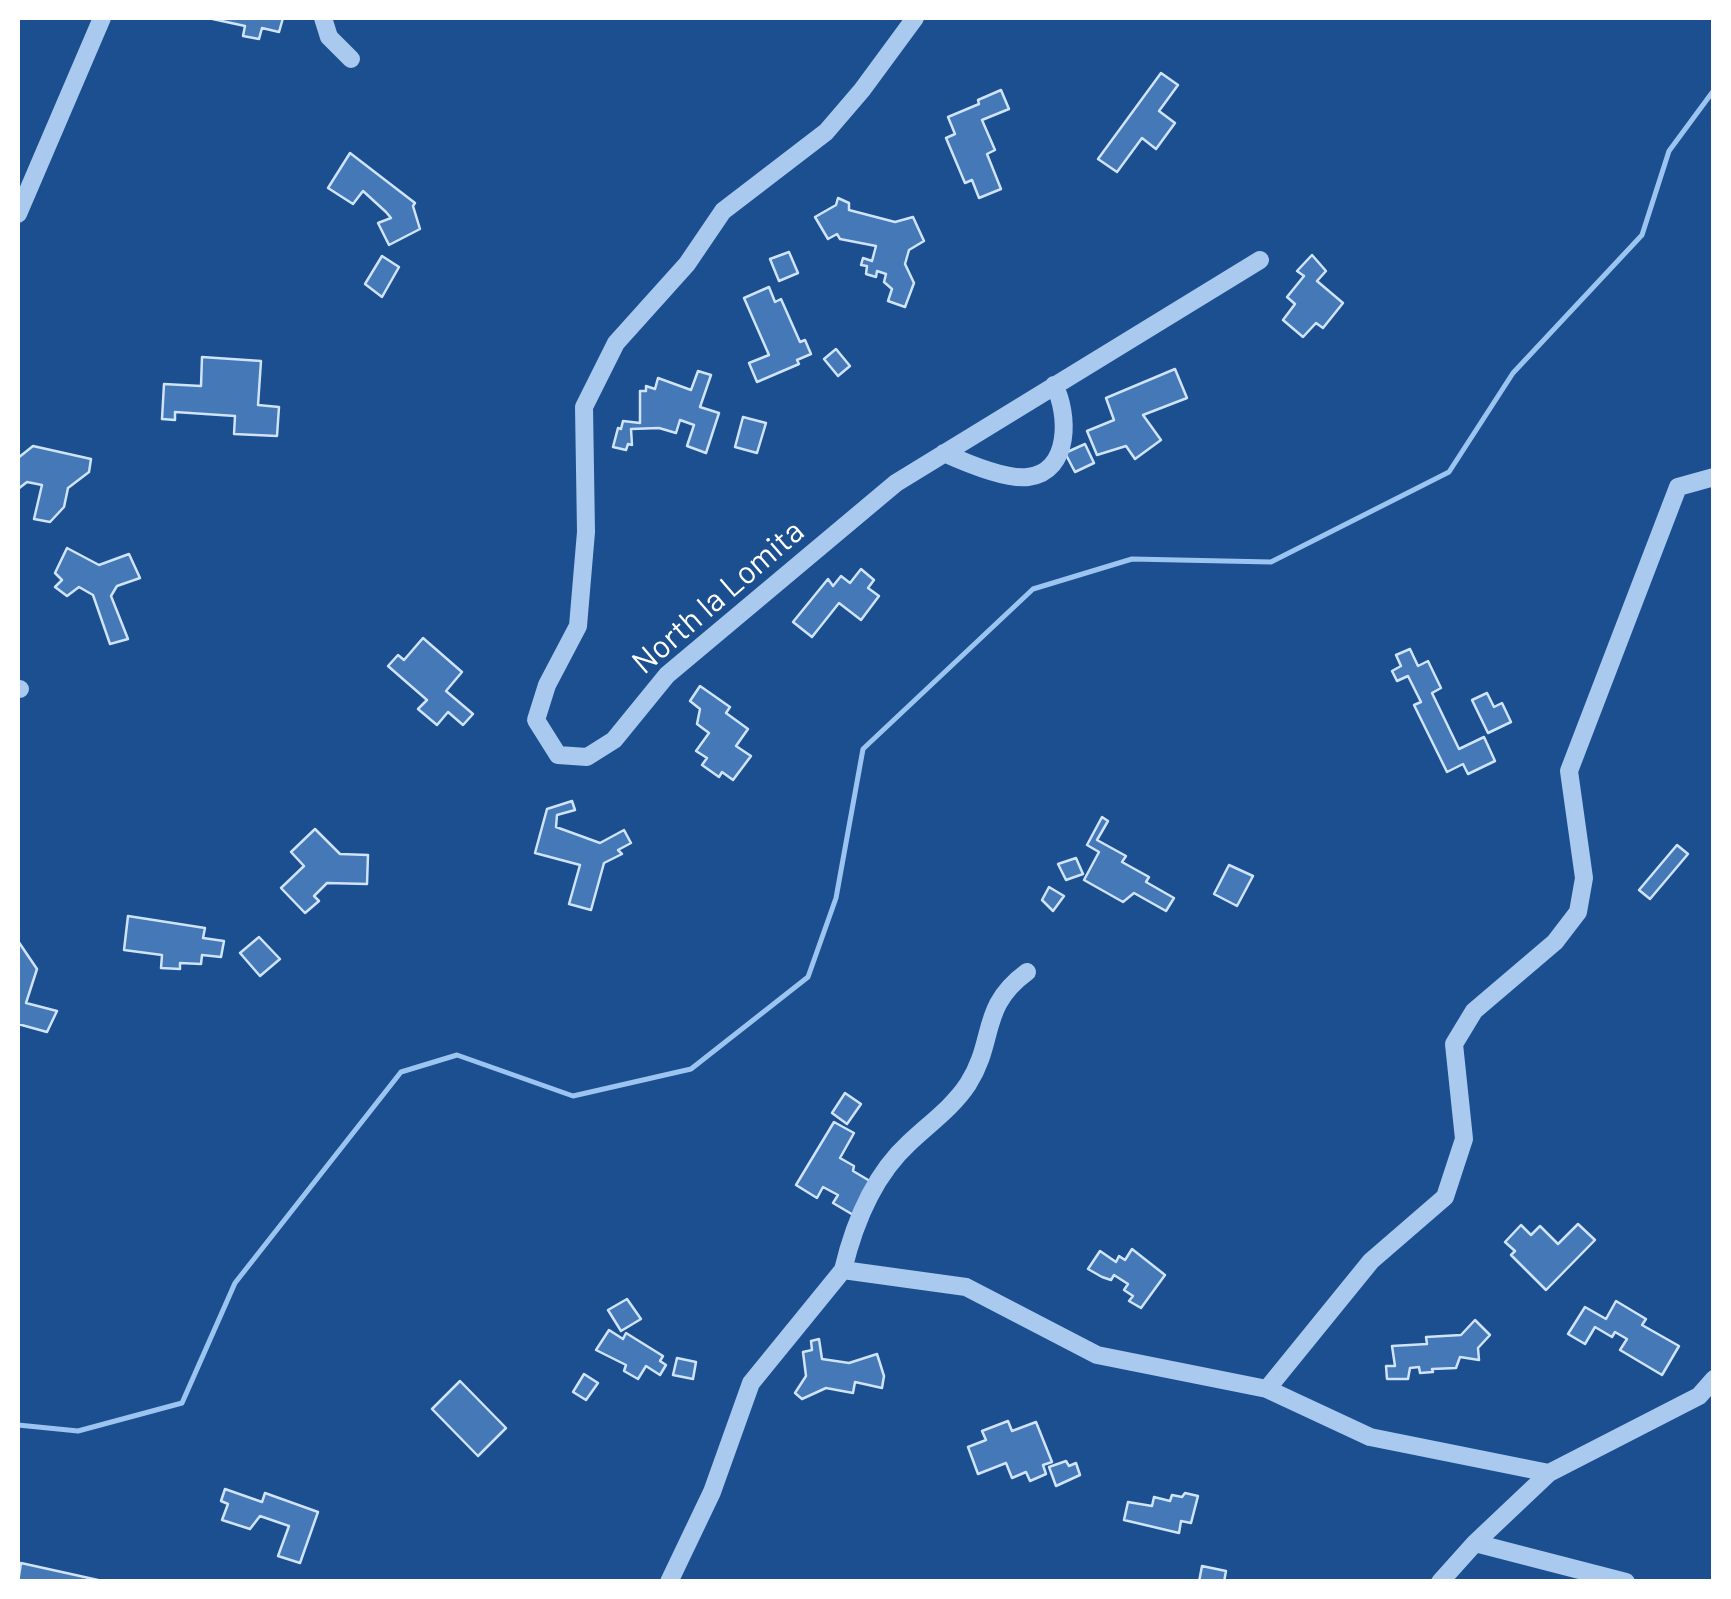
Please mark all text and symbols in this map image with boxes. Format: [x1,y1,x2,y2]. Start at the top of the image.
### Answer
street label: North la Lomita [624,512,812,682]

